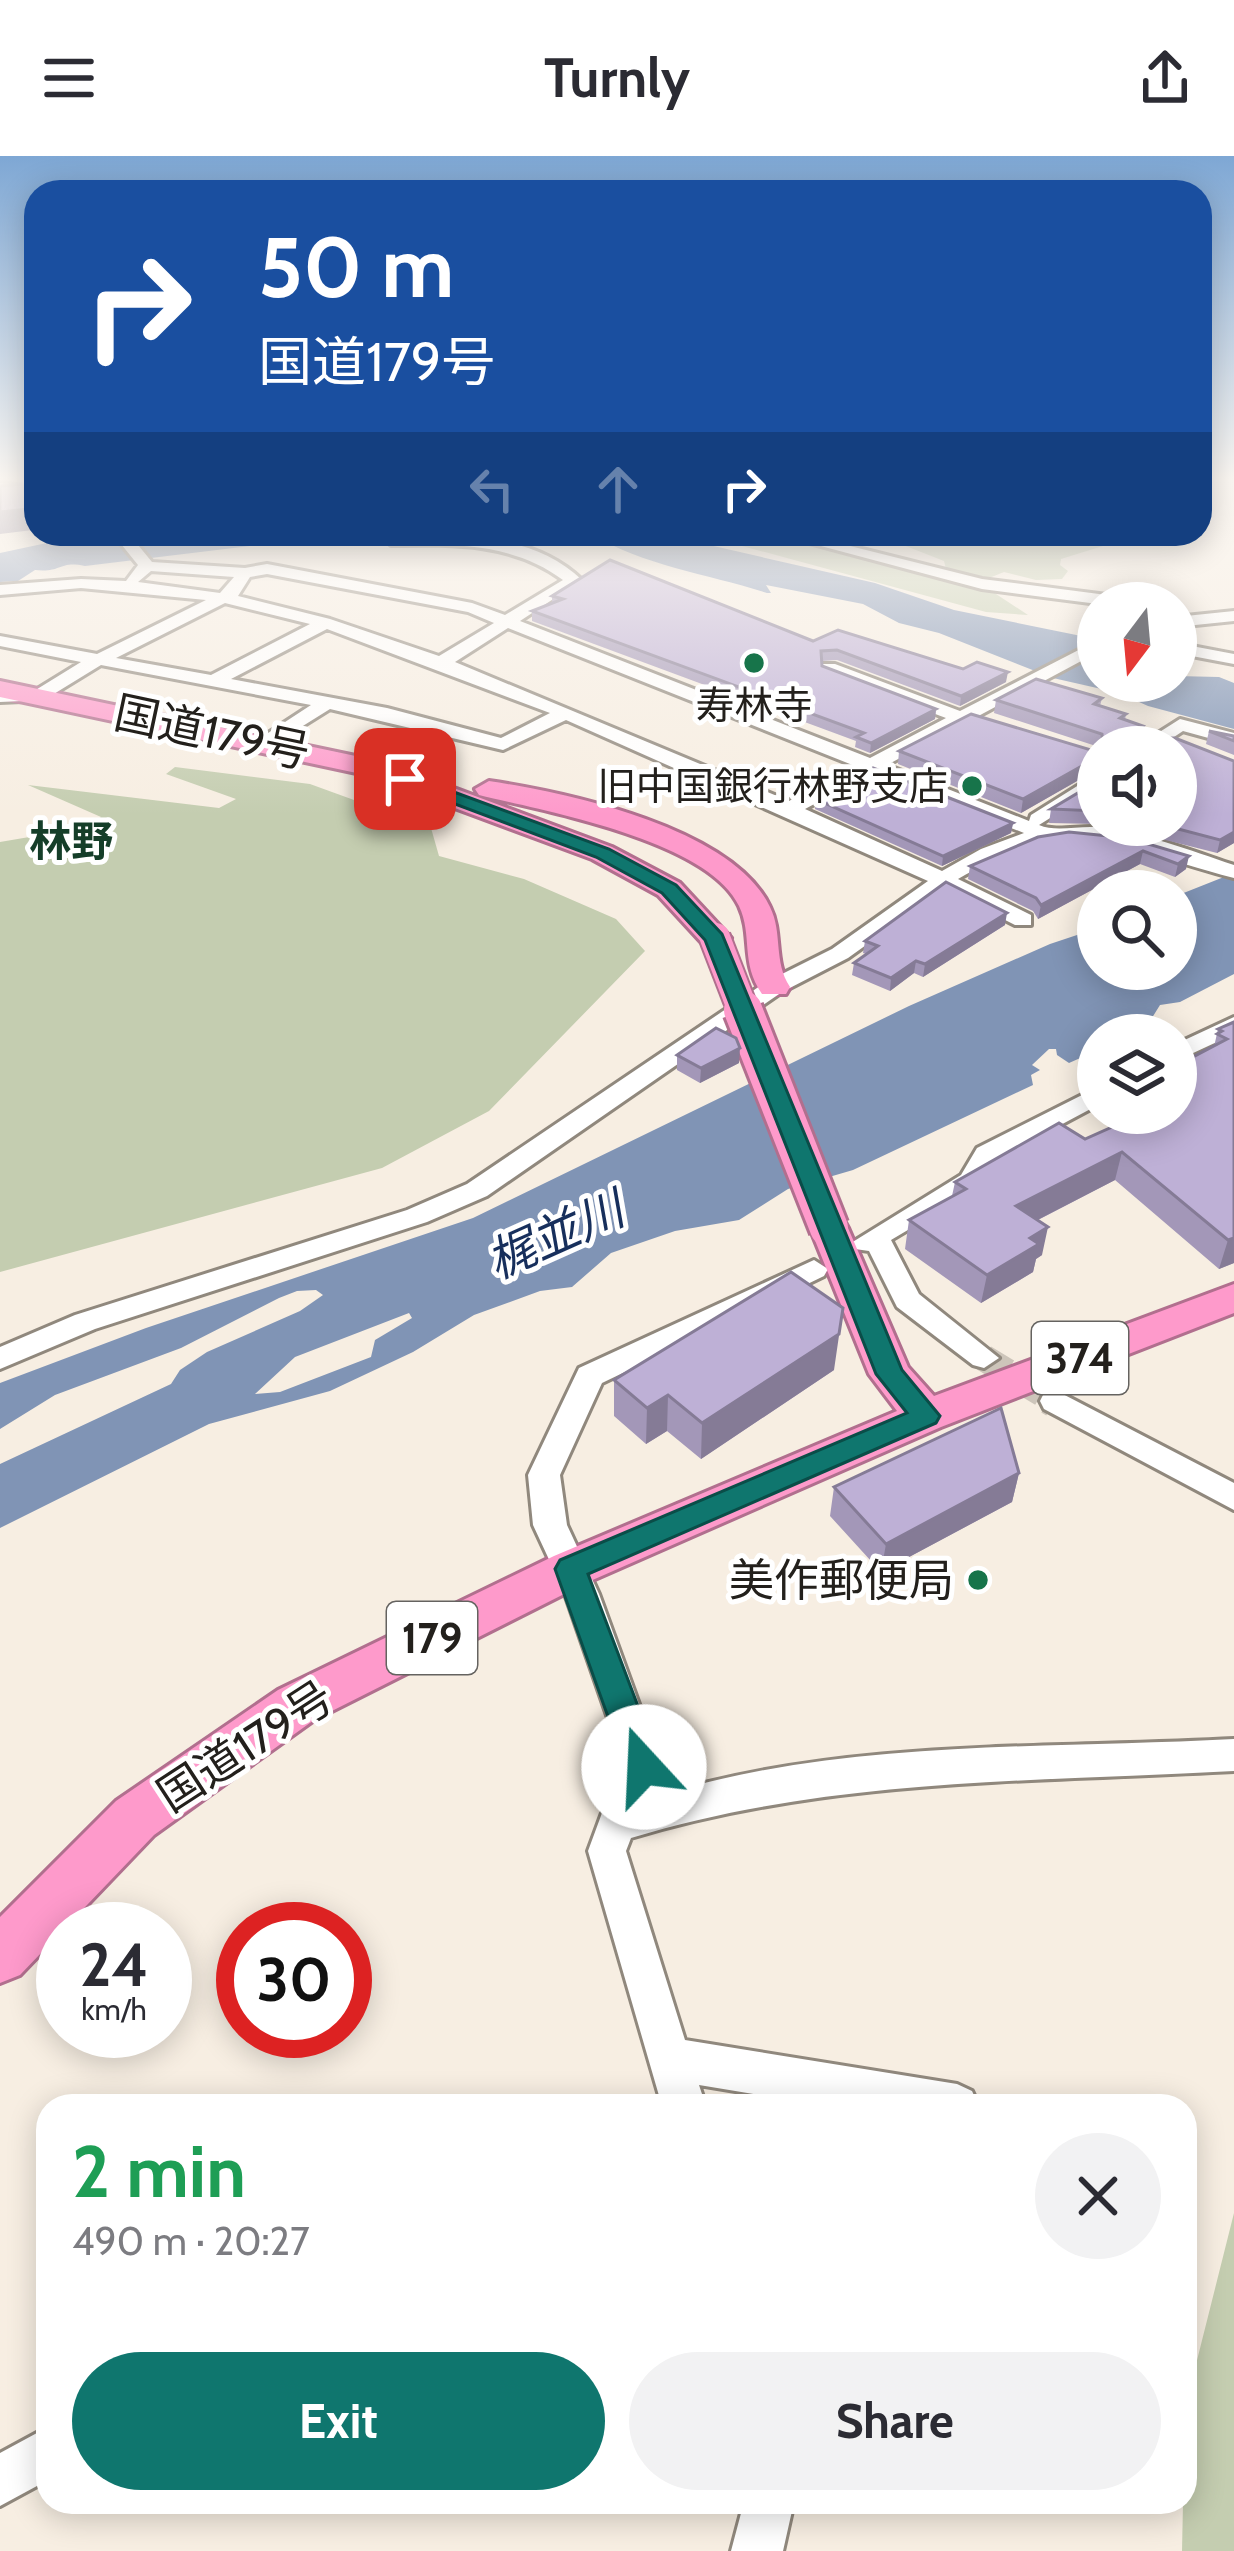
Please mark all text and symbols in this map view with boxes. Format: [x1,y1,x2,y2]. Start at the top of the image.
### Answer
icon: menu [36,45,102,111]
text: Turnly [544,45,690,111]
icon: share [1132,45,1198,111]
text: 50 m [258,216,454,318]
icon: right [60,228,216,384]
text: 国道179号 [258,329,495,395]
icon: left [459,456,525,522]
icon: ahead [585,456,651,522]
icon: right [711,456,777,522]
north arrow [1077,582,1197,702]
map controls [1077,582,1197,1134]
marker: 寿林寺 [741,650,767,676]
place label: 寿林寺 [695,681,813,729]
street label: 国道179号 [110,685,314,779]
button: sound [1077,726,1197,846]
pin [354,728,456,830]
icon: arrive [372,746,438,812]
place label: 旧中国銀行林野支店 [597,762,948,810]
marker: 旧中国銀行林野支店 [959,773,985,799]
district label: 林野 [29,815,113,867]
button: search [1077,870,1197,990]
button: layers [1077,1014,1197,1134]
water label: 梶並川 [477,1177,637,1291]
road number: 374 [1032,1322,1128,1394]
place label: 美作郵便局 [729,1553,954,1607]
marker: 美作郵便局 [965,1567,991,1593]
road number: 179 [387,1602,477,1674]
street label: 国道179号 [147,1669,343,1823]
position arrow [581,1704,707,1830]
speed limit sign: 30 [216,1902,372,2058]
text: 24 [80,1928,149,2001]
text: km/h [81,1991,147,2028]
text: 2 min [72,2128,246,2215]
button: close [1035,2133,1161,2259]
text: 490 m · 20:27 [72,2217,310,2265]
button: Exit [72,2352,605,2490]
button: Share [629,2352,1161,2490]

